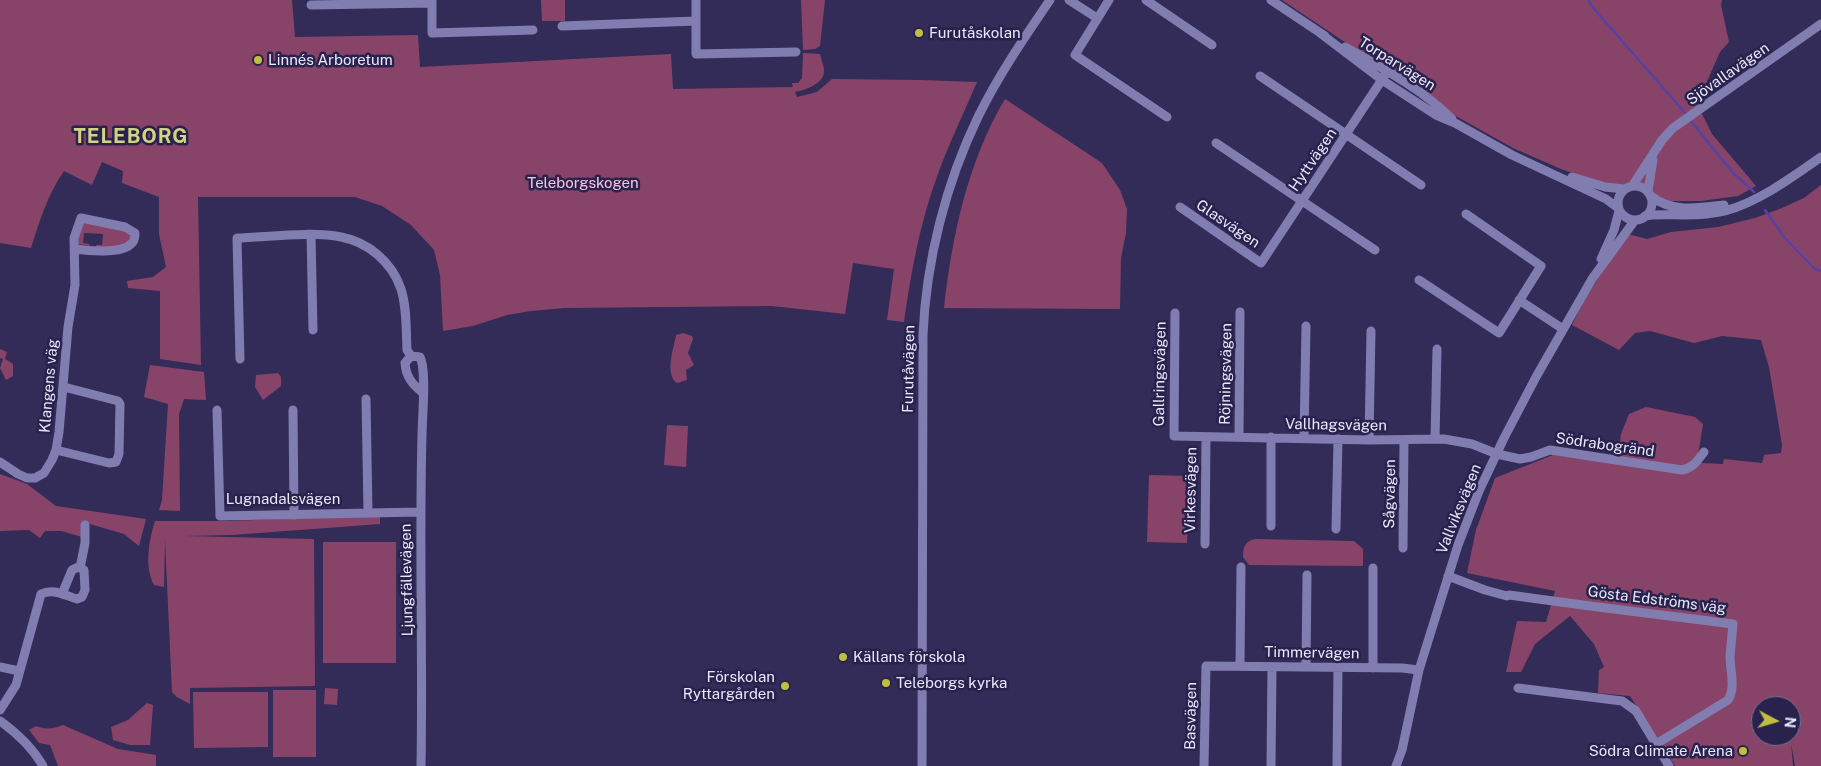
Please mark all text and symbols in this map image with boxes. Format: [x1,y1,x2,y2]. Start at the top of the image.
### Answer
place label: Furutåskolan [929,24,1021,42]
marker: Furutåskolan [913,27,925,39]
street label: Torparvägen [1355,33,1439,95]
street label: Sjövallavägen [1683,39,1773,109]
place label: Linnés Arboretum [268,51,393,69]
marker: Linnés Arboretum [252,54,264,66]
district label: TELEBORG [72,125,190,149]
street label: Hyttvägen [1285,125,1341,195]
park label: Teleborgskogen [527,174,639,192]
street label: Glasvägen [1193,196,1263,252]
street label: Gallringsvägen [1150,321,1170,427]
street label: Röjningsvägen [1216,323,1236,425]
street label: Furutåvägen [899,325,919,413]
street label: Klangens väg [36,338,62,434]
street label: Vallhagsvägen [1285,415,1387,435]
street label: Södrabogränd [1554,429,1656,461]
street label: Virkesvägen [1181,447,1201,533]
street label: Sågvägen [1380,459,1400,529]
street label: Vallviksvägen [1433,461,1485,557]
street label: Lugnadalsvägen [226,490,340,508]
street label: Ljungfällevägen [397,524,417,636]
street label: Gösta Edströms väg [1587,583,1727,617]
street label: Timmervägen [1264,643,1360,663]
place label: Källans förskola [853,648,965,666]
marker: Källans förskola [837,651,849,663]
place label: Förskolan Ryttargården [683,668,775,703]
place label: Teleborgs kyrka [896,674,1007,692]
marker: Teleborgs kyrka [880,677,892,689]
marker: Förskolan Ryttargården [779,680,791,692]
street label: Basvägen [1181,682,1201,750]
north arrow [1751,696,1801,746]
text: N [1781,716,1798,729]
place label: Södra Climate Arena [1589,742,1733,760]
marker: Södra Climate Arena [1737,745,1749,757]

